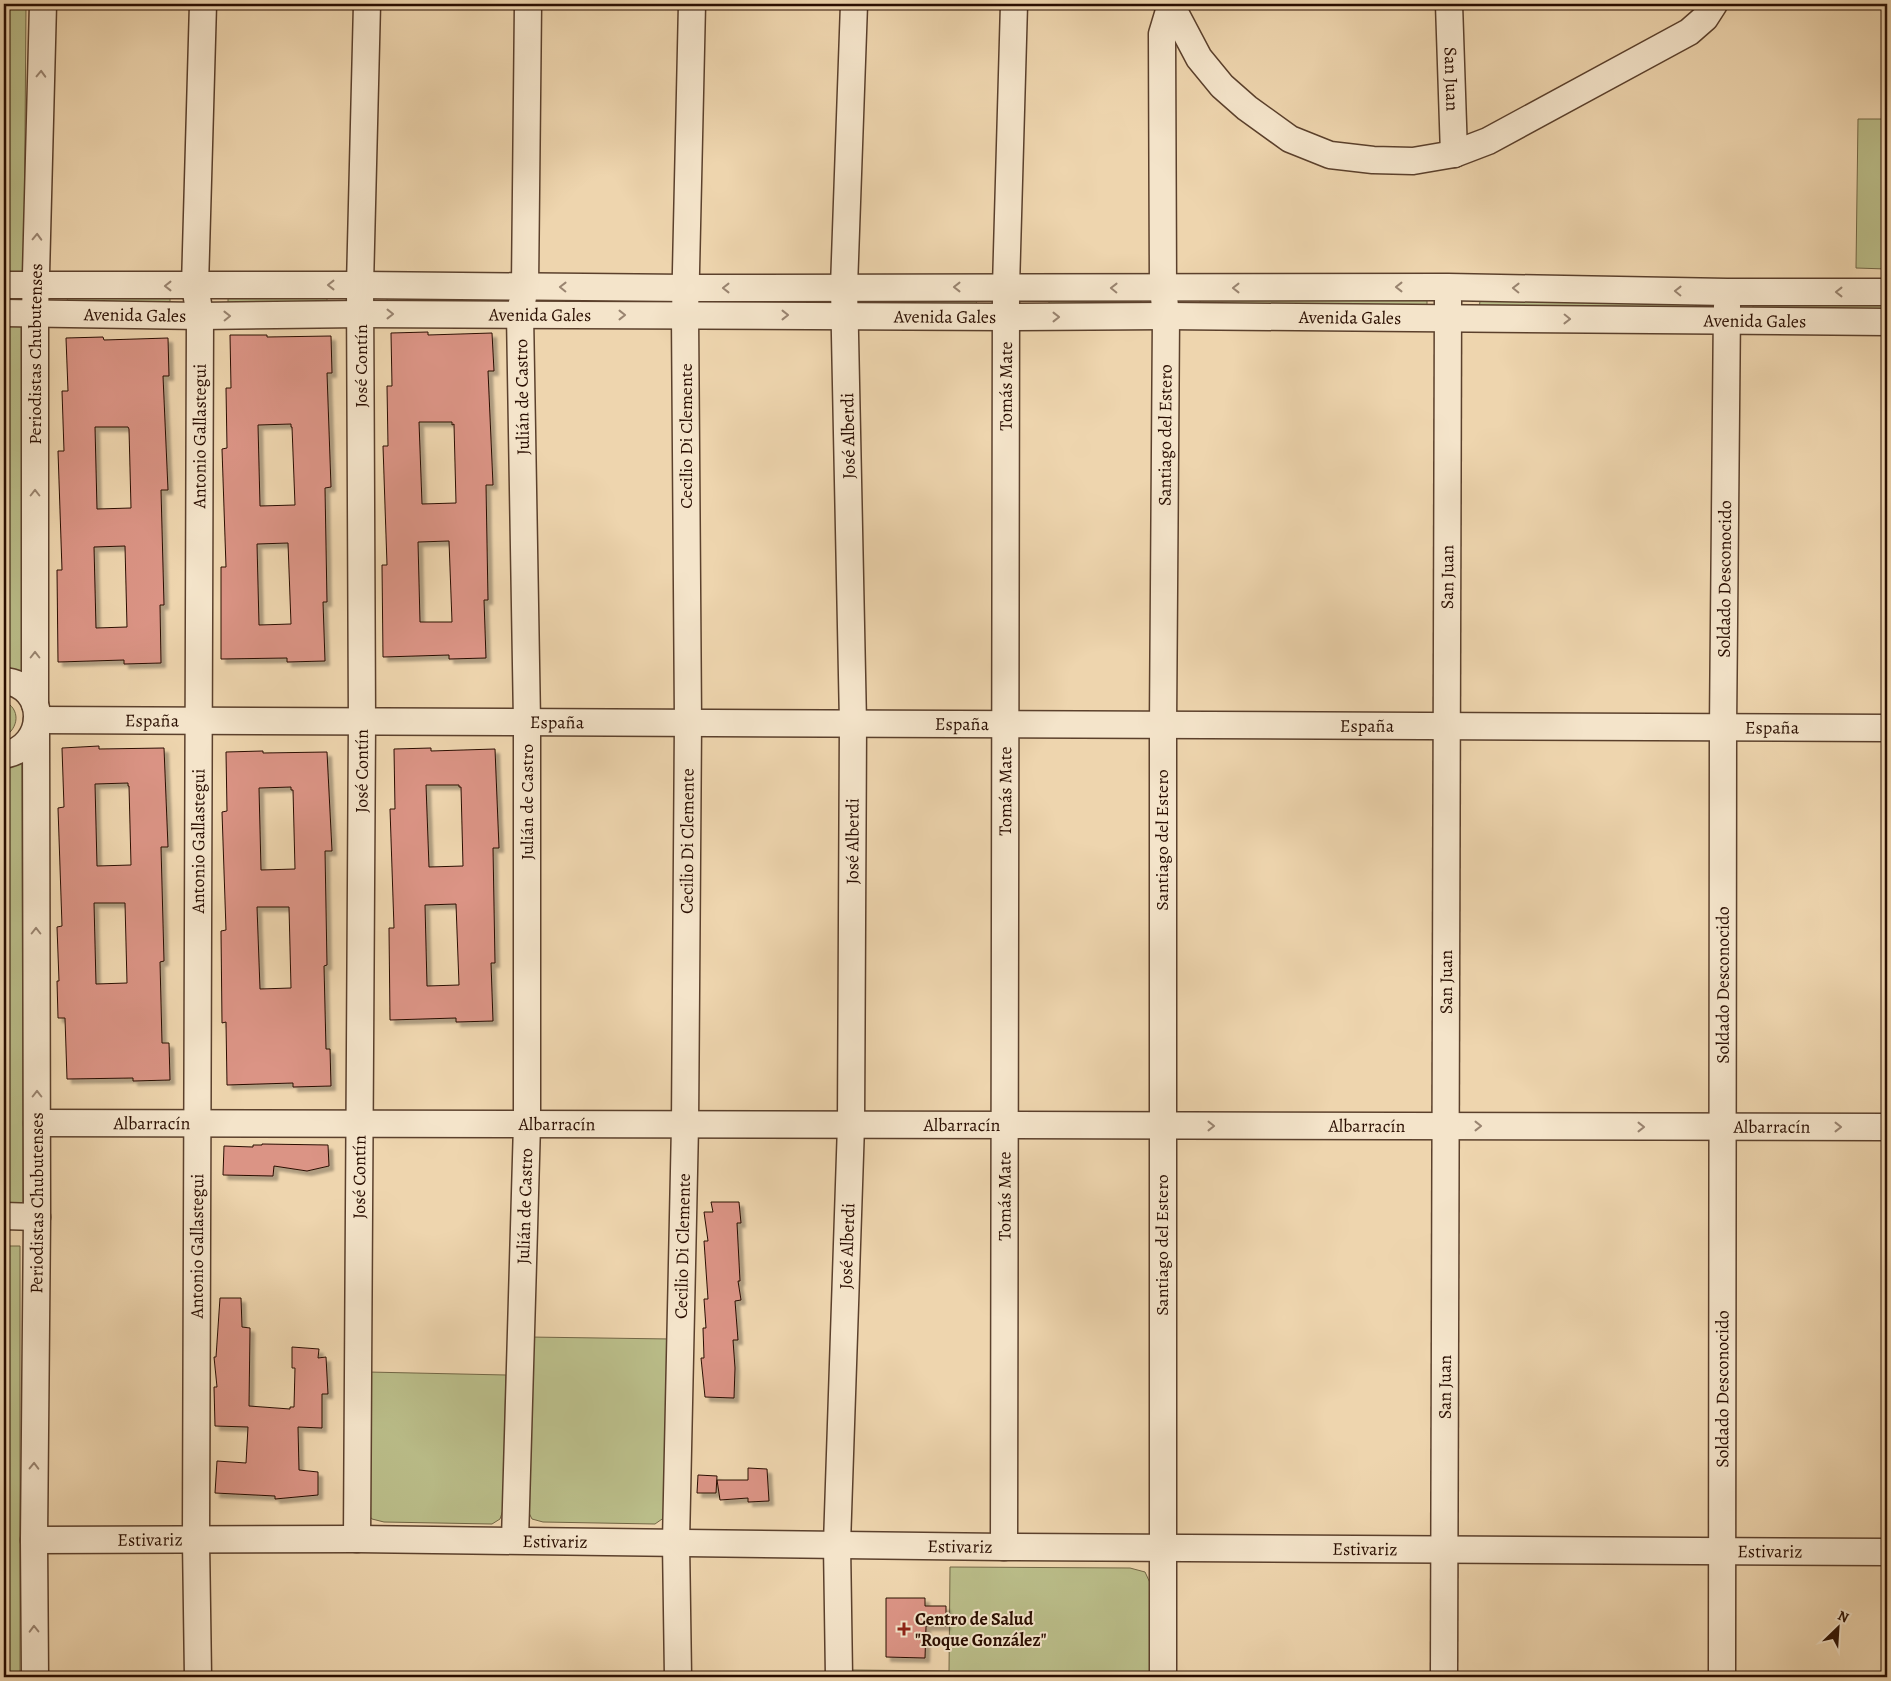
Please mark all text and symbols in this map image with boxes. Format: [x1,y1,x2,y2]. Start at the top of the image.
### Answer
street label: San Juan [1438,46,1465,112]
one-way arrow [36,70,47,78]
one-way arrow [32,233,42,240]
street label: Periodistas Chubutenses [23,263,48,445]
one-way arrow [326,280,334,290]
one-way arrow [164,281,172,291]
one-way arrow [559,282,566,292]
one-way arrow [953,282,961,292]
one-way arrow [1395,282,1402,292]
one-way arrow [721,283,729,293]
one-way arrow [1110,283,1118,293]
one-way arrow [1232,283,1240,293]
one-way arrow [1511,283,1519,293]
one-way arrow [1674,286,1682,296]
one-way arrow [1834,287,1842,297]
street label: Avenida Gales [83,302,186,328]
street label: Avenida Gales [488,303,591,327]
street label: Avenida Gales [893,304,996,329]
street label: Avenida Gales [1298,305,1401,330]
street label: Avenida Gales [1703,308,1806,333]
one-way arrow [386,309,394,319]
one-way arrow [224,310,232,321]
one-way arrow [619,310,627,320]
one-way arrow [782,310,789,320]
one-way arrow [1052,311,1060,322]
one-way arrow [1564,314,1572,324]
street label: José Contín [349,324,373,408]
street label: Julián de Castro [509,339,535,455]
street label: Tomás Mate [994,341,1018,431]
street label: Cecilio Di Clemente [674,363,698,509]
street label: Antonio Gallastegui [187,364,212,509]
street label: Santiago del Estero [1153,364,1178,506]
street label: José Alberdi [835,393,861,479]
one-way arrow [30,488,40,496]
street label: Soldado Desconocido [1712,500,1737,658]
street label: San Juan [1435,545,1459,609]
one-way arrow [30,651,40,658]
street label: España [125,708,180,733]
street label: España [530,710,585,734]
street label: España [935,712,990,736]
street label: España [1340,714,1395,738]
street label: España [1745,715,1800,740]
street label: José Contín [349,729,374,813]
street label: Julián de Castro [515,744,539,860]
street label: Tomás Mate [993,746,1017,836]
street label: Cecilio Di Clemente [675,768,700,914]
street label: Antonio Gallastegui [186,769,211,914]
street label: Santiago del Estero [1150,769,1174,911]
street label: José Alberdi [840,798,865,884]
street label: Soldado Desconocido [1711,906,1735,1064]
one-way arrow [31,927,41,934]
street label: San Juan [1434,950,1458,1014]
one-way arrow [32,1089,42,1097]
street label: Albarracín [113,1111,191,1135]
street label: Periodistas Chubutenses [24,1112,49,1294]
street label: Albarracín [518,1112,596,1136]
street label: Albarracín [923,1113,1001,1137]
street label: Albarracín [1328,1114,1406,1138]
street label: Albarracín [1733,1115,1811,1139]
one-way arrow [1208,1121,1215,1131]
one-way arrow [1475,1121,1483,1131]
one-way arrow [1638,1122,1645,1132]
one-way arrow [1835,1122,1843,1132]
street label: José Contín [347,1135,371,1219]
street label: Julián de Castro [511,1148,538,1265]
street label: Tomás Mate [992,1151,1017,1241]
street label: Cecilio Di Clemente [669,1173,696,1319]
street label: Antonio Gallastegui [185,1174,209,1319]
street label: Santiago del Estero [1150,1174,1174,1316]
street label: José Alberdi [834,1203,860,1290]
street label: Soldado Desconocido [1710,1310,1734,1468]
street label: San Juan [1433,1355,1457,1419]
one-way arrow [29,1462,39,1470]
street label: Estivariz [117,1528,183,1552]
street label: Estivariz [522,1529,588,1554]
street label: Estivariz [927,1534,993,1559]
street label: Estivariz [1332,1537,1398,1561]
street label: Estivariz [1737,1539,1803,1564]
north arrow [1814,1604,1864,1654]
text: N [1835,1606,1852,1627]
place label: Centro de Salud "Roque González" [915,1607,1047,1652]
marker: Centro de Salud "Roque González" [897,1622,911,1636]
one-way arrow [29,1624,39,1632]

